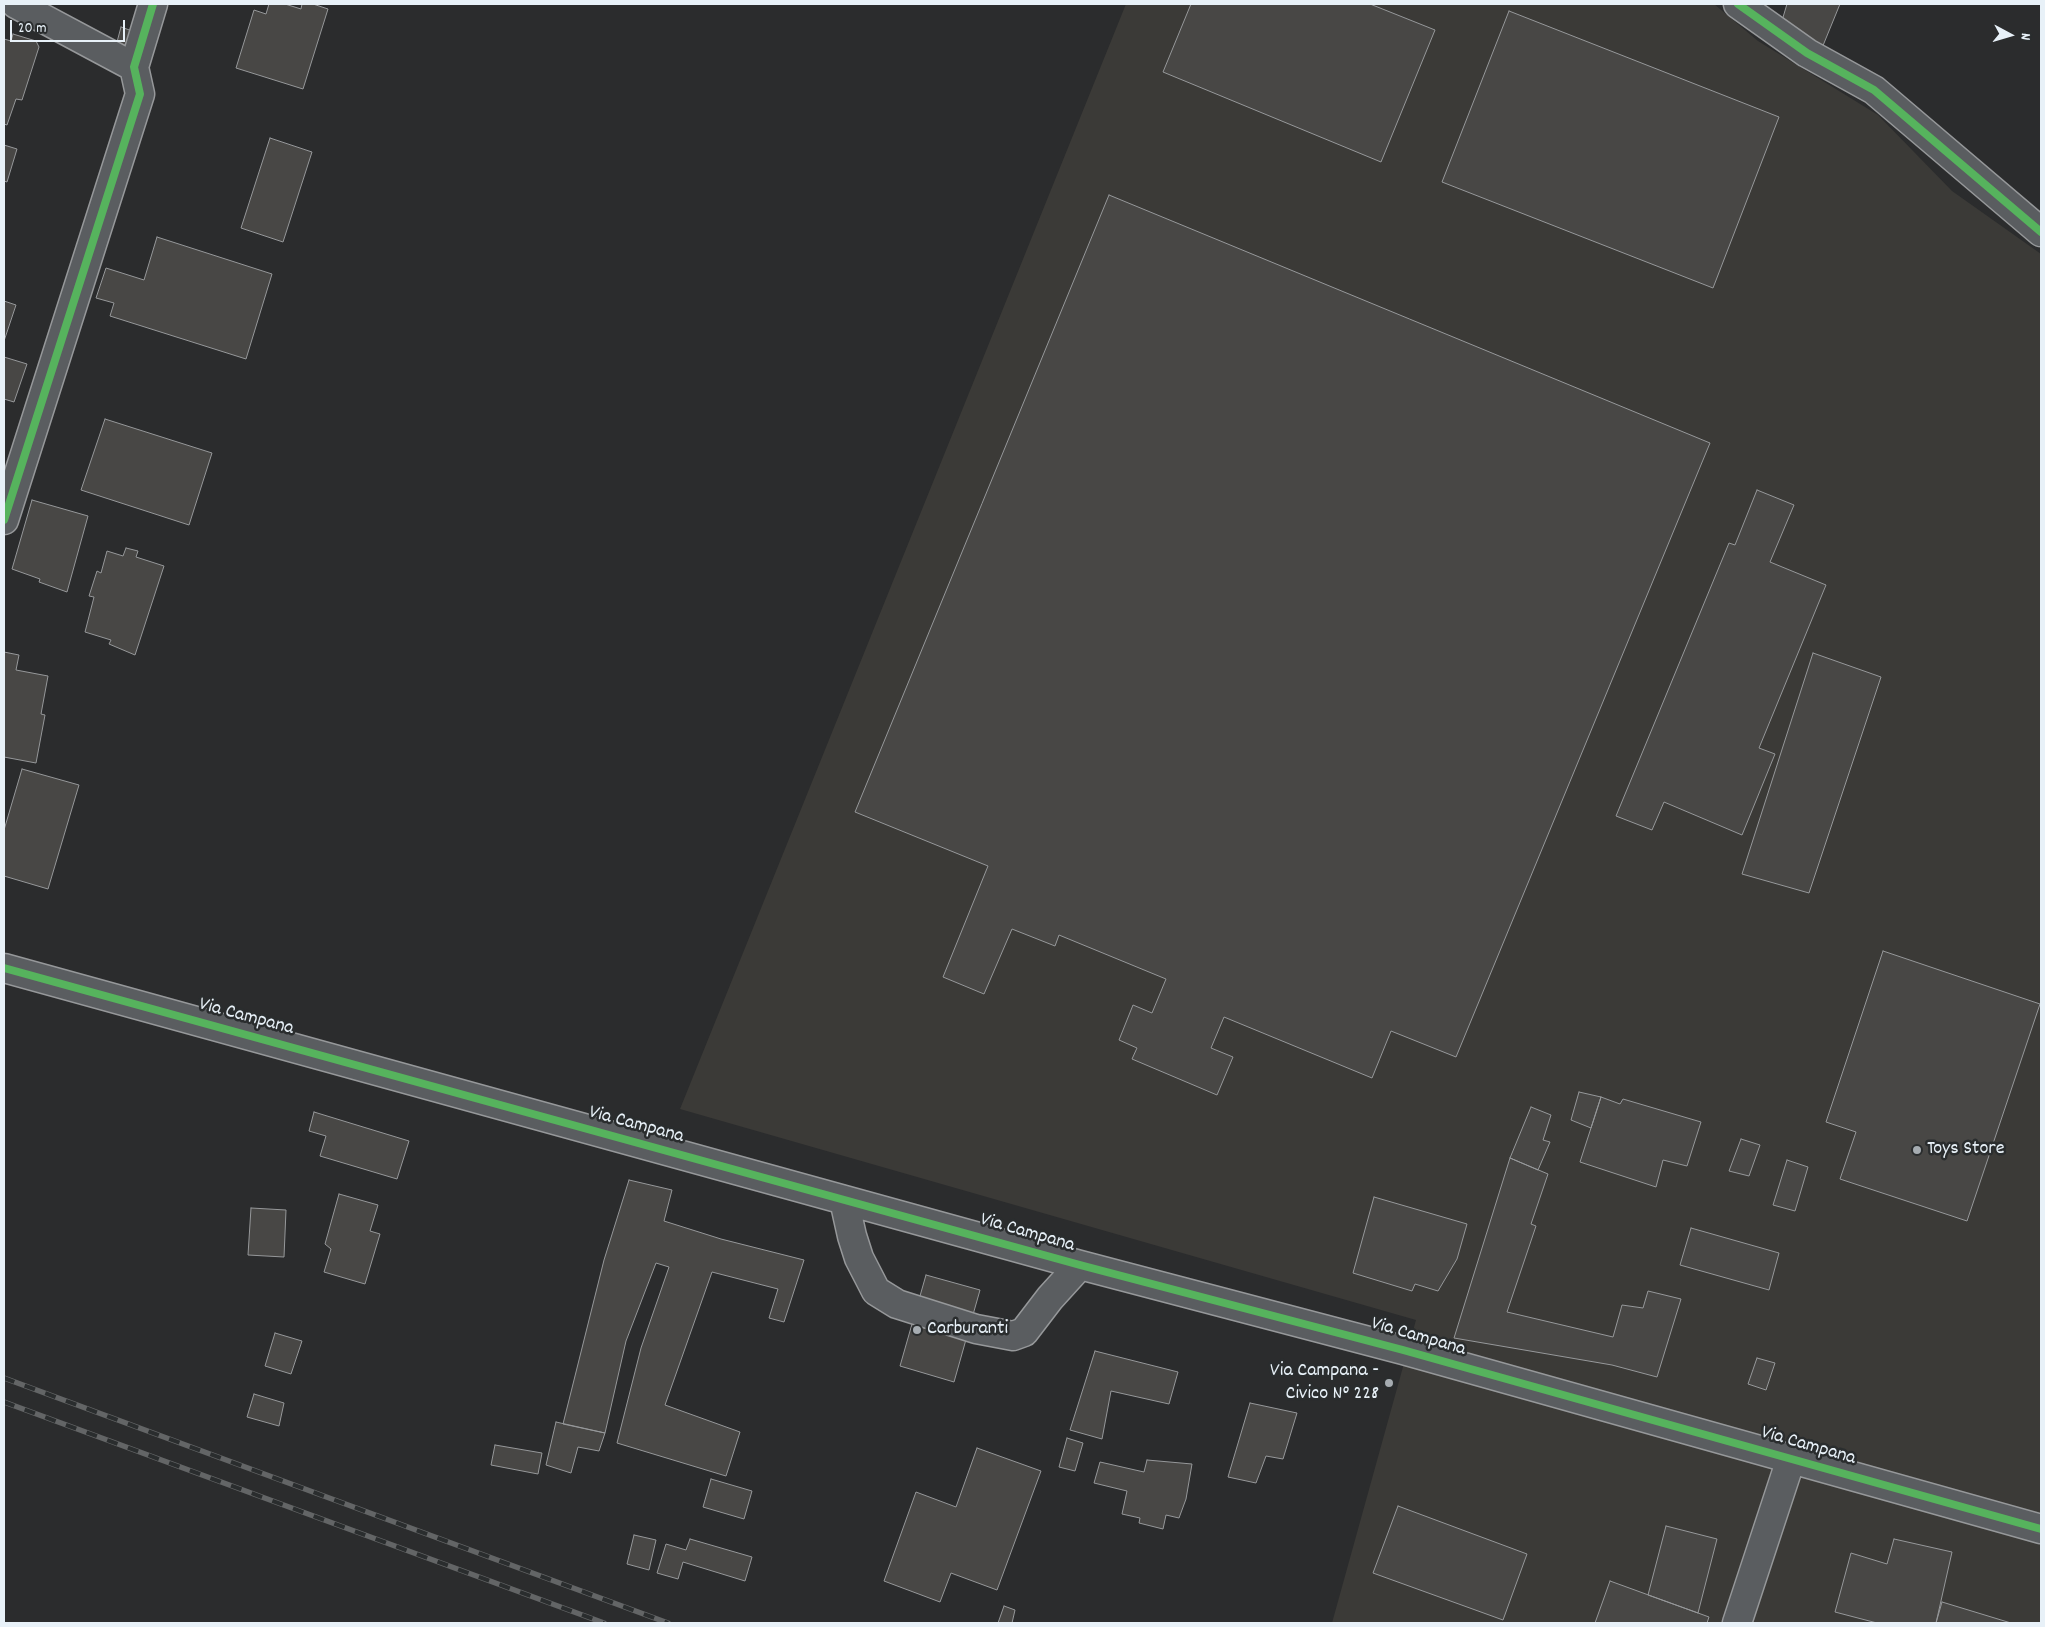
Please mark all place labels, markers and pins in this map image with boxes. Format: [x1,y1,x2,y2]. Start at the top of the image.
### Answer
place label: Toys Store [1927,1138,2005,1162]
marker: Toys Store [1911,1144,1923,1156]
place label: Carburanti [927,1318,1008,1342]
marker: Carburanti [911,1324,923,1336]
place label: Via Campana - Civico N° 228 [1270,1360,1379,1407]
marker: Via Campana - Civico N° 228 [1383,1377,1395,1389]

